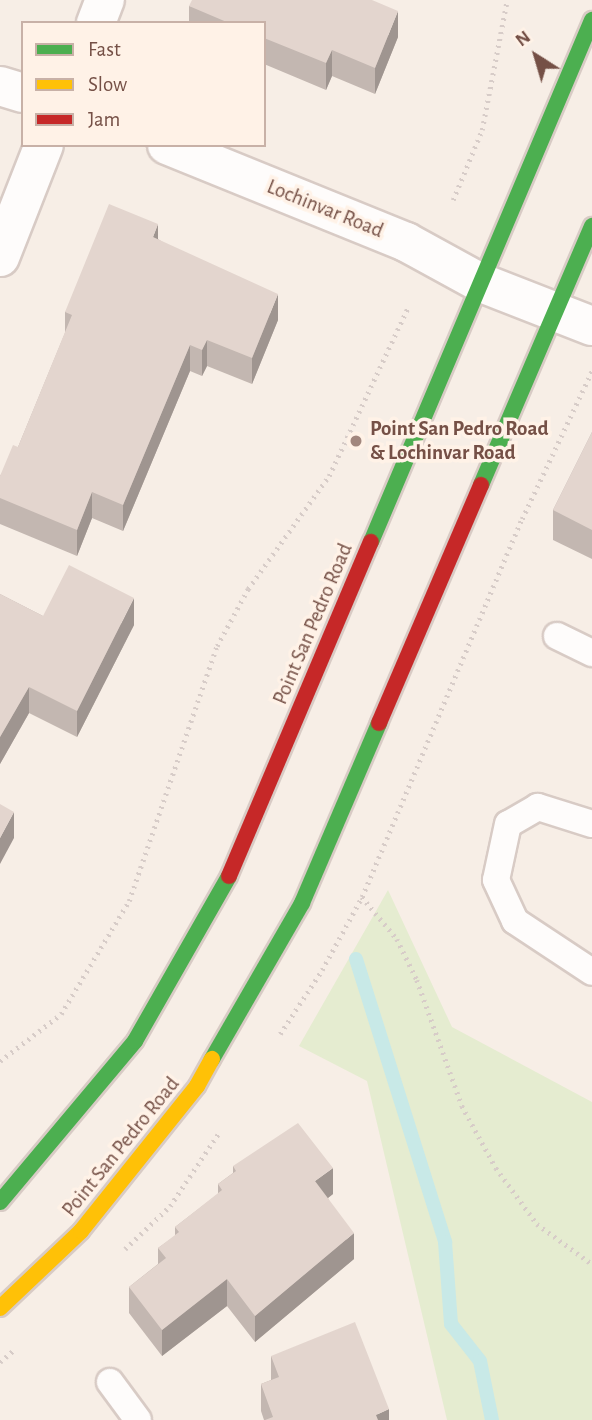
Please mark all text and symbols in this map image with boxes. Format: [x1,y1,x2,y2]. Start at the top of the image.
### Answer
legend [21,21,266,147]
north arrow [501,21,571,91]
text: N [512,27,534,50]
text: Fast [88,39,121,60]
text: Slow [88,74,127,95]
text: Jam [88,109,120,130]
street label: Lochinvar Road [263,174,387,244]
place label: Point San Pedro Road & Lochinvar Road [370,416,549,466]
marker: Point San Pedro Road & Lochinvar Road [348,433,364,449]
street label: Point San Pedro Road [268,540,358,708]
street label: Point San Pedro Road [57,1072,185,1222]

